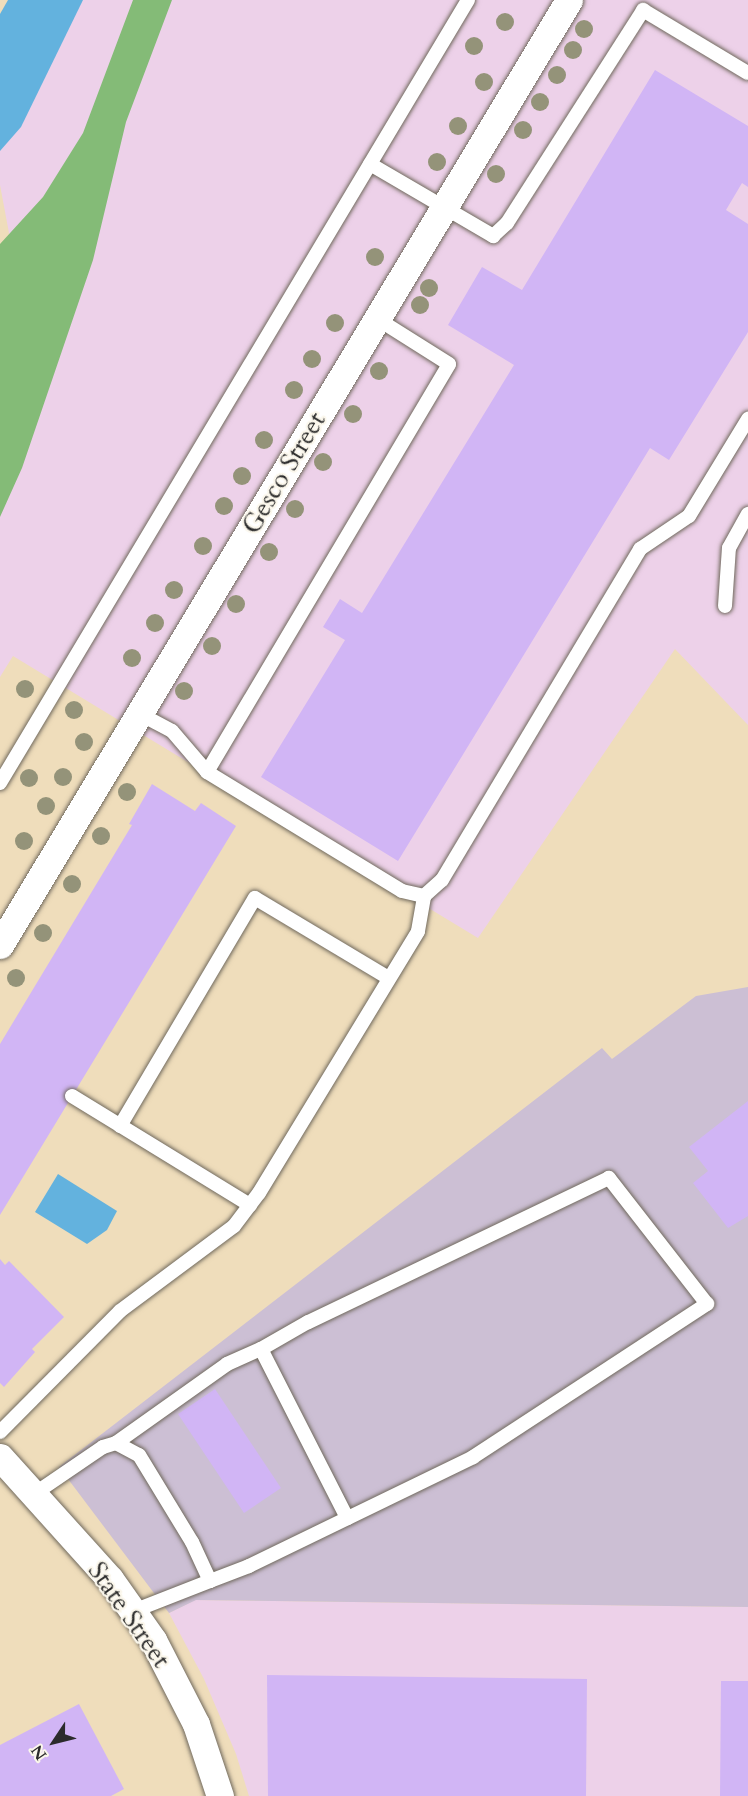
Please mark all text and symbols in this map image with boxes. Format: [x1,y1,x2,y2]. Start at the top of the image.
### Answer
street label: Gesco Street [235,406,333,540]
street label: State Street [81,1556,177,1674]
north arrow [24,1712,84,1772]
text: N [26,1740,52,1764]

